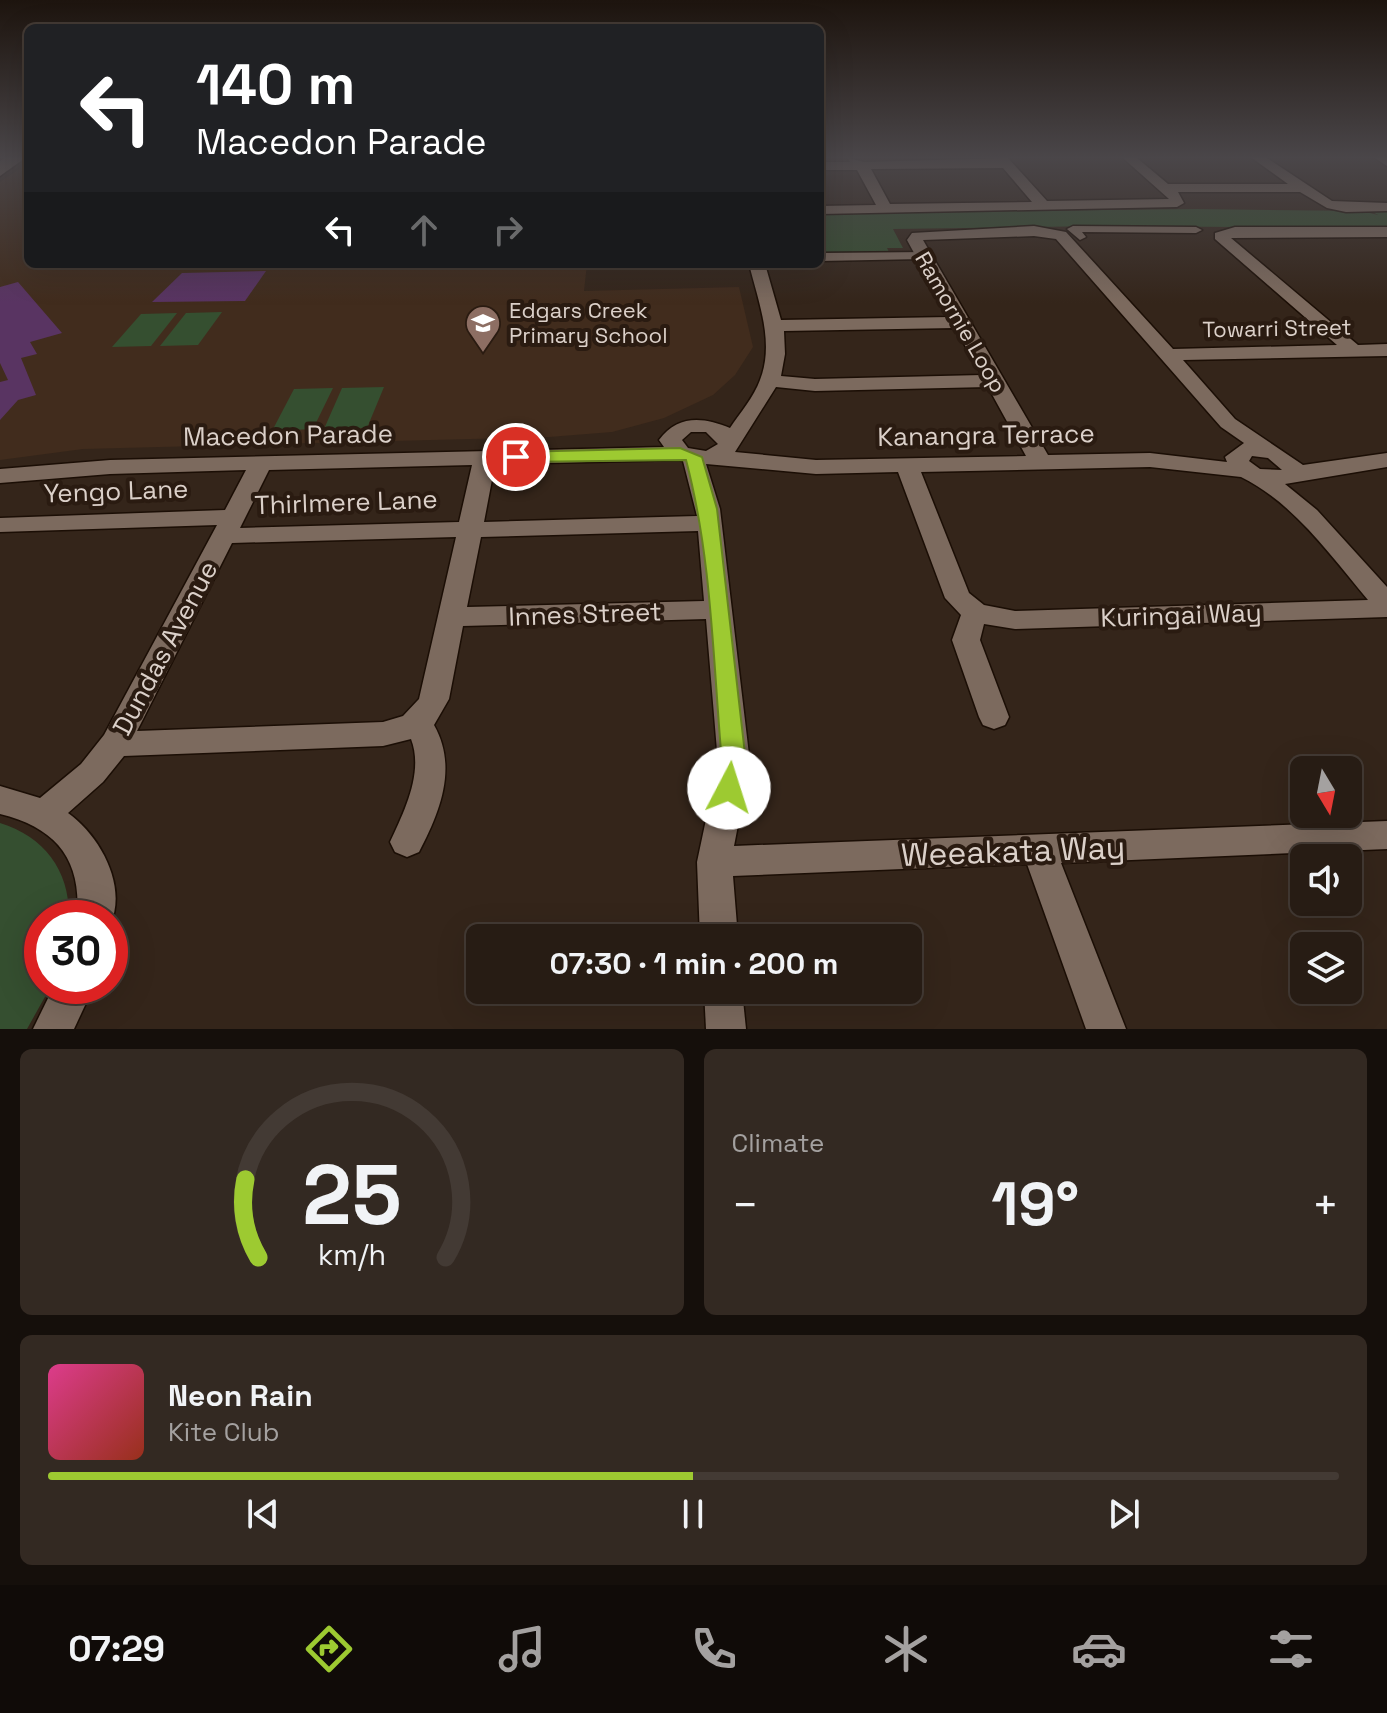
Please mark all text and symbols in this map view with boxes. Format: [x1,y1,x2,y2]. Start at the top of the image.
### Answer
text: 140 m [196,49,355,120]
icon: left [64,56,168,160]
text: Macedon Parade [196,119,487,165]
icon: left [318,208,362,252]
icon: ahead [402,208,446,252]
icon: right [486,208,530,252]
street label: Ramornie Loop [909,246,1013,398]
place label: Edgars Creek Primary School [509,296,668,349]
school or university icon: Edgars Creek Primary School [464,304,502,354]
street label: Towarri Street [1202,313,1352,343]
street label: Macedon Parade [183,416,393,454]
street label: Kanangra Terrace [877,416,1095,454]
pin [482,423,550,491]
icon: arrive [494,435,538,479]
street label: Yengo Lane [43,471,189,511]
street label: Thirlmere Lane [254,482,438,522]
street label: Dundas Avenue [105,555,225,741]
street label: Innes Street [508,594,662,634]
street label: Kuringai Way [1100,595,1262,635]
position arrow [687,746,771,830]
north arrow [1290,756,1362,828]
map controls [1290,756,1362,1004]
street label: Weeakata Way [900,827,1126,875]
button: sound [1290,844,1362,916]
speed limit sign: 30 [24,900,128,1004]
button: layers [1290,932,1362,1004]
text: 07:30 · 1 min · 200 m [550,944,838,983]
text: Climate [732,1126,824,1160]
text: 25 [302,1142,401,1248]
text: 19° [991,1166,1079,1243]
text: − [732,1177,759,1233]
text: + [1312,1177,1339,1233]
text: km/h [318,1237,386,1273]
text: Neon Rain [168,1376,313,1415]
text: Kite Club [168,1415,280,1449]
icon: previous [241,1492,285,1536]
icon: pause [671,1492,715,1536]
icon: next [1102,1492,1146,1536]
icon: directions [301,1621,357,1677]
icon: music [494,1621,550,1677]
icon: phone [686,1621,742,1677]
icon: climate [878,1621,934,1677]
icon: car [1071,1621,1127,1677]
icon: filters [1263,1621,1319,1677]
text: 07:29 [68,1626,165,1672]

